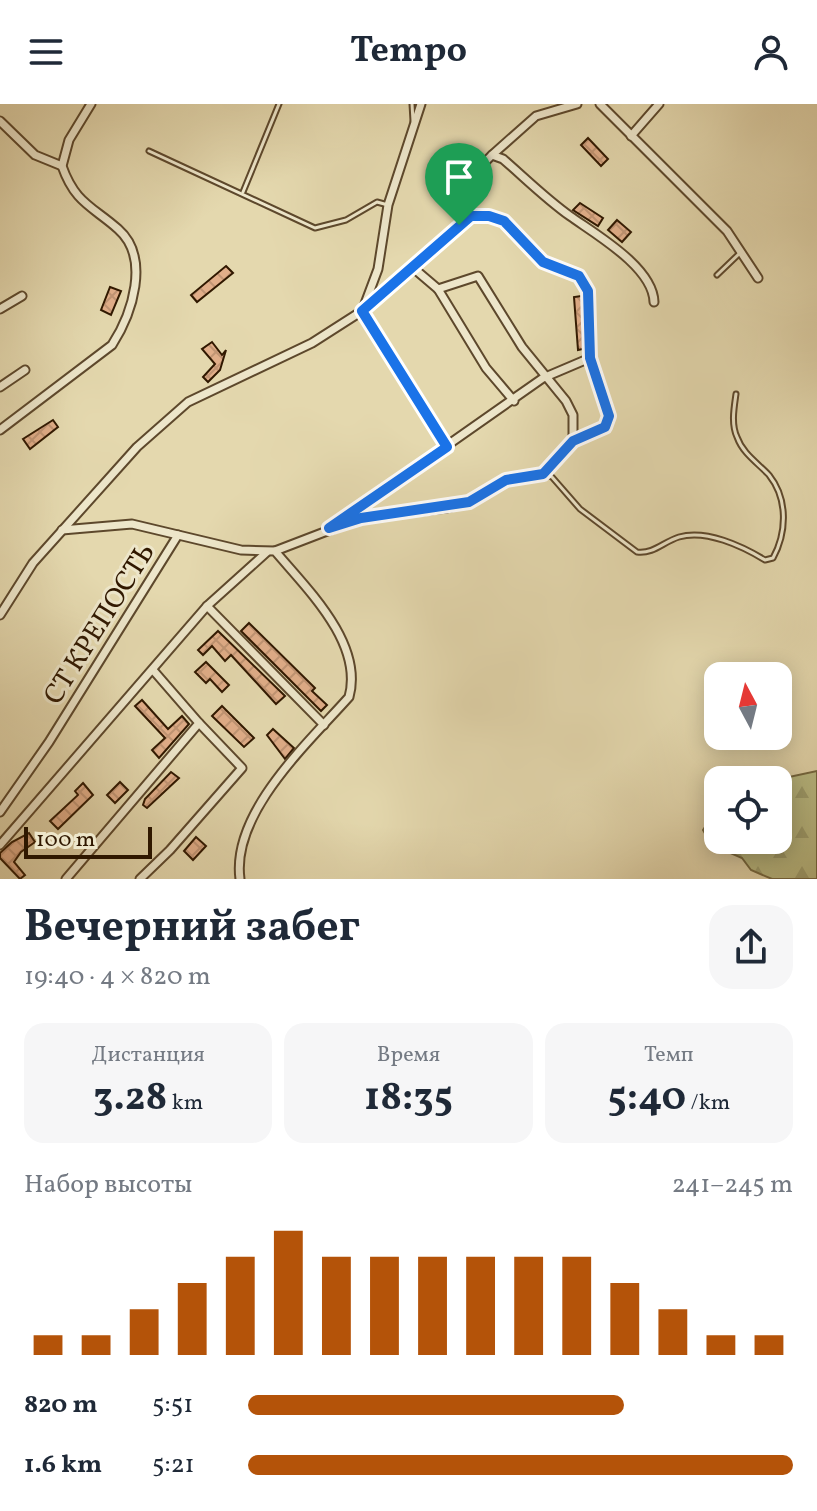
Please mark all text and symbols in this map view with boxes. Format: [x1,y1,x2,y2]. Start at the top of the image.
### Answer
text: Tempo [350,27,467,77]
icon: menu [24,30,68,74]
icon: person [749,30,793,74]
pin [425,143,493,225]
icon: arrive [437,155,481,199]
street label: СТ КРЕПОСТЬ [35,536,165,713]
north arrow [704,662,792,750]
map controls [704,662,792,854]
button: locate [704,766,792,854]
scale bar [24,823,152,859]
text: 100 m [36,825,95,856]
text: Вечерний забег [24,898,360,959]
button: share [709,905,793,989]
text: 19:40 · 4 × 820 m [24,959,211,995]
text: Дистанция [92,1040,205,1071]
text: Время [377,1040,440,1071]
text: Темп [644,1040,694,1071]
text: 3.28 [93,1071,167,1127]
text: 18:35 [364,1071,453,1127]
text: 5:40 [608,1071,686,1127]
text: km [167,1088,203,1119]
text: /km [686,1088,730,1119]
text: Набор высоты [24,1167,192,1203]
text: 241–245 m [672,1167,793,1203]
text: 820 m [24,1387,98,1423]
text: 5:51 [152,1387,193,1423]
text: 1.6 km [24,1447,102,1483]
text: 5:21 [152,1447,195,1483]

